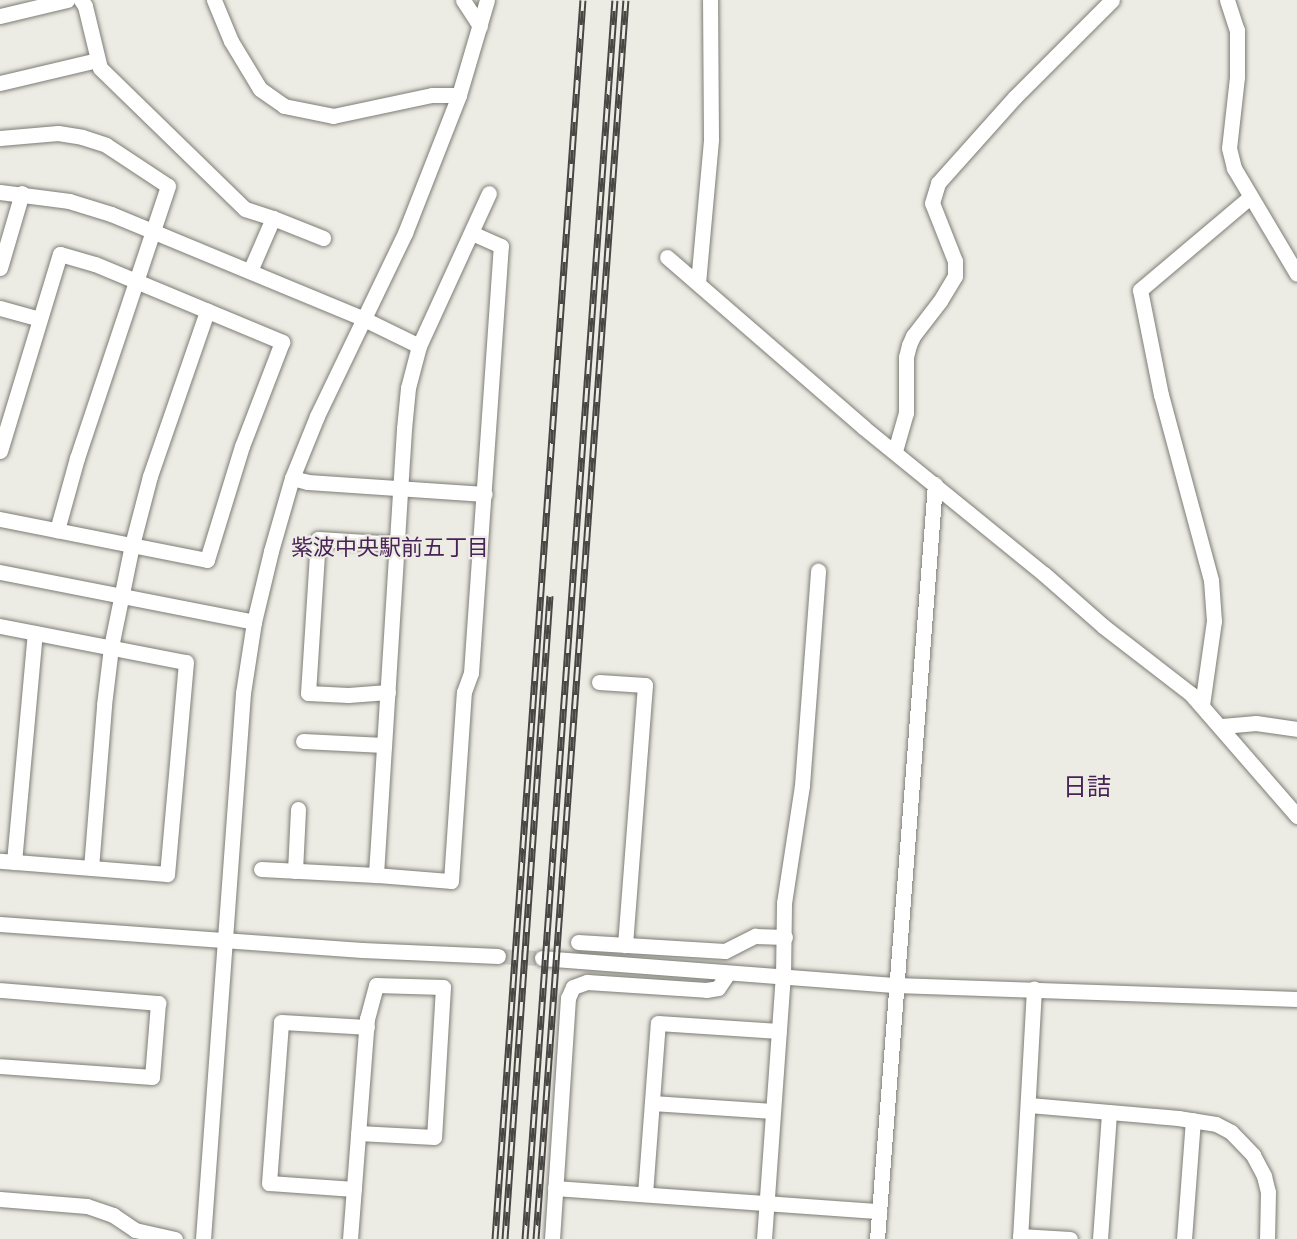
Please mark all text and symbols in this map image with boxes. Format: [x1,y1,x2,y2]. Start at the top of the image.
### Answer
district label: 紫波中央駅前五丁目 [291,534,489,560]
district label: 日詰 [1063,772,1111,800]

